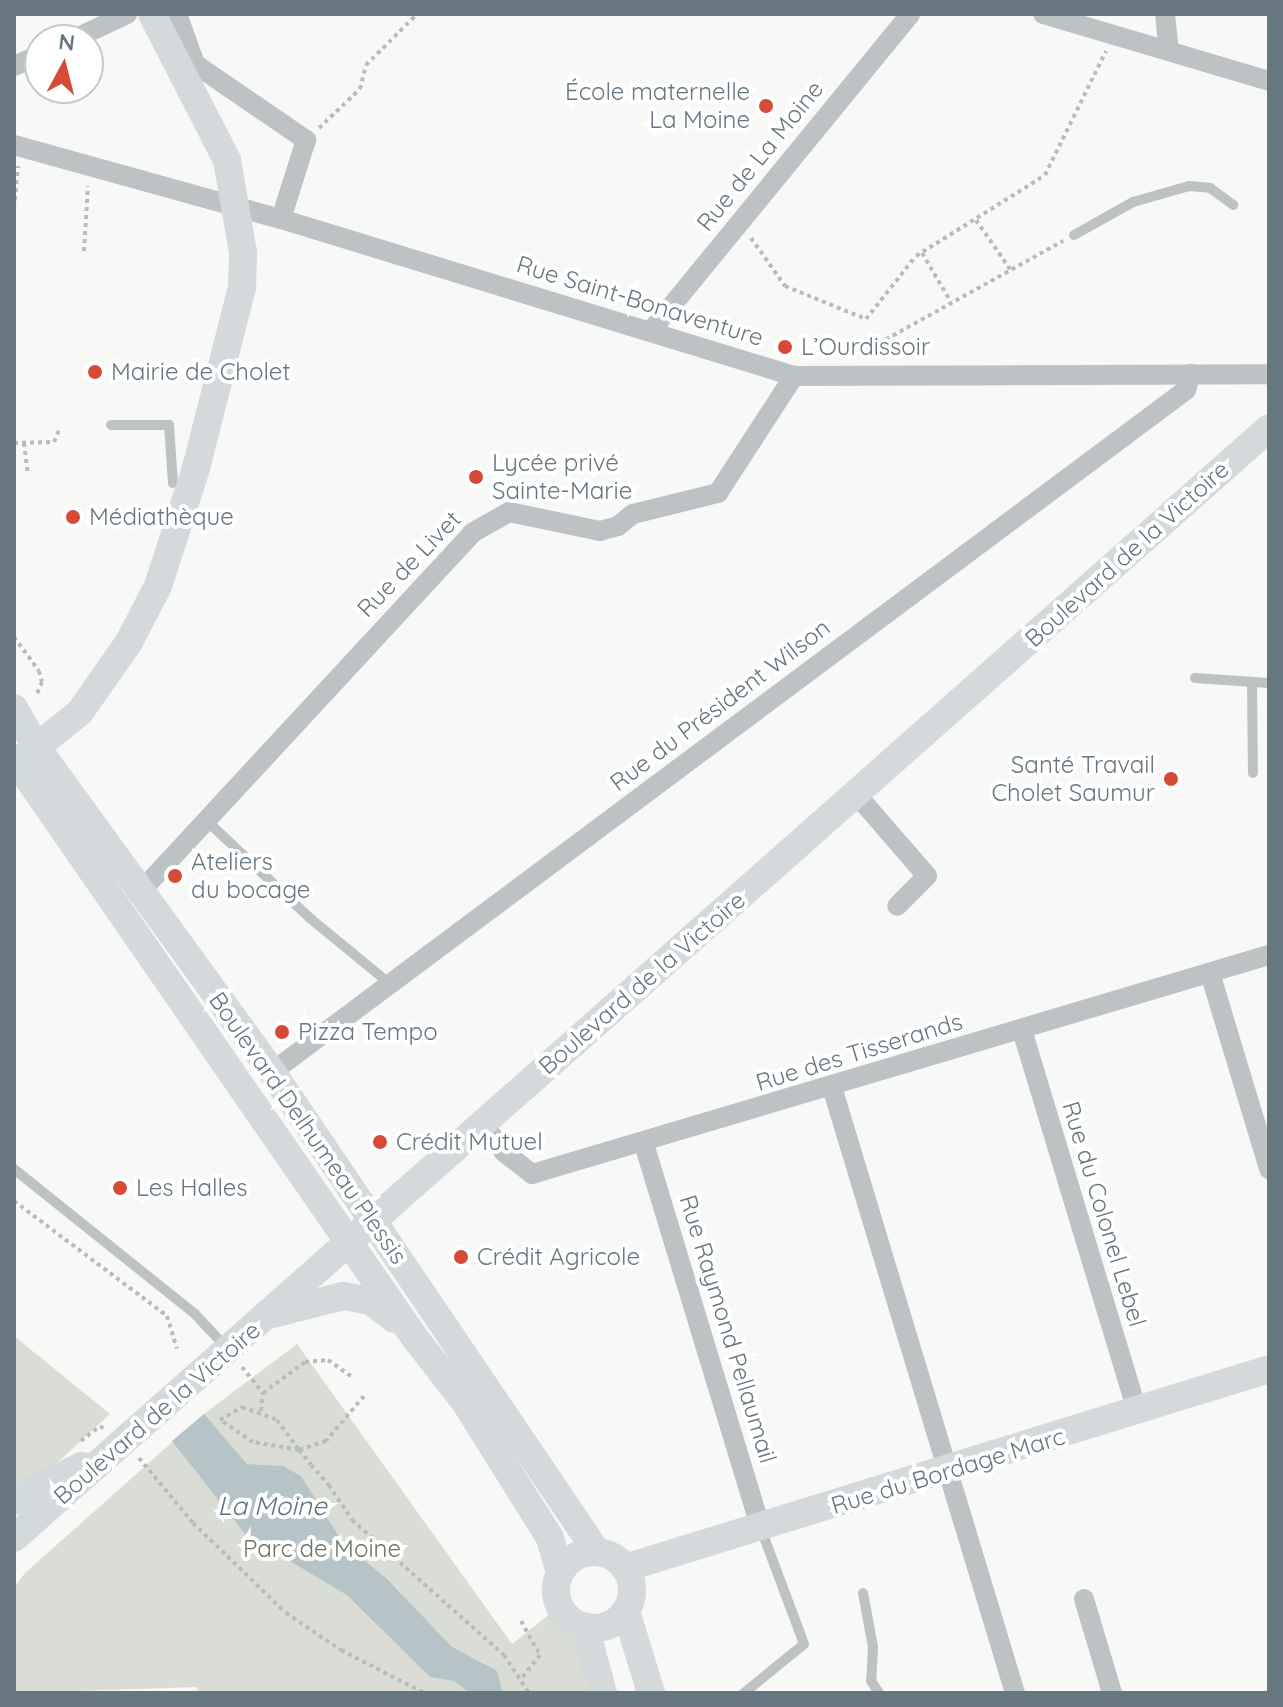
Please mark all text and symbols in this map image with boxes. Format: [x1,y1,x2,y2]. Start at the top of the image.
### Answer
north arrow [24,24,104,104]
text: N [57,27,76,57]
street label: Rue de La Moine [691,75,829,237]
place label: École maternelle La Moine [565,78,750,134]
marker: École maternelle La Moine [757,97,775,115]
street label: Rue Saint-Bonaventure [513,250,767,352]
place label: L’Ourdissoir [801,333,930,361]
marker: L’Ourdissoir [776,338,794,356]
place label: Mairie de Cholet [111,358,290,386]
marker: Mairie de Cholet [86,363,104,381]
place label: Lycée privé Sainte-Marie [492,449,632,505]
street label: Boulevard de la Victoire [1019,455,1235,653]
marker: Lycée privé Sainte-Marie [467,468,485,486]
place label: Médiathèque [89,503,234,531]
street label: Rue de Livet [351,505,467,623]
marker: Médiathèque [64,508,82,526]
street label: Rue du Président Wilson [604,613,836,797]
place label: Santé Travail Cholet Saumur [991,751,1155,807]
marker: Santé Travail Cholet Saumur [1162,770,1180,788]
place label: Ateliers du bocage [191,848,310,904]
marker: Ateliers du bocage [166,867,184,885]
street label: Boulevard de la Victoire [533,885,751,1081]
street label: Boulevard Delhumeau Plessis [203,986,413,1270]
street label: Rue des Tisserands [752,1007,966,1097]
place label: Pizza Tempo [298,1018,438,1046]
marker: Pizza Tempo [273,1023,291,1041]
street label: Rue du Colonel Lebel [1056,1098,1152,1330]
place label: Crédit Mutuel [396,1128,543,1156]
marker: Crédit Mutuel [371,1133,389,1151]
place label: Les Halles [136,1174,248,1202]
marker: Les Halles [111,1179,129,1197]
street label: Rue Raymond Pellaumail [673,1191,783,1467]
place label: Crédit Agricole [477,1243,640,1271]
marker: Crédit Agricole [452,1248,470,1266]
street label: Boulevard de la Victoire [48,1315,266,1511]
street label: Rue du Bordage Marc [828,1422,1068,1520]
water label: La Moine [217,1490,327,1522]
park label: Parc de Moine [243,1535,401,1563]

